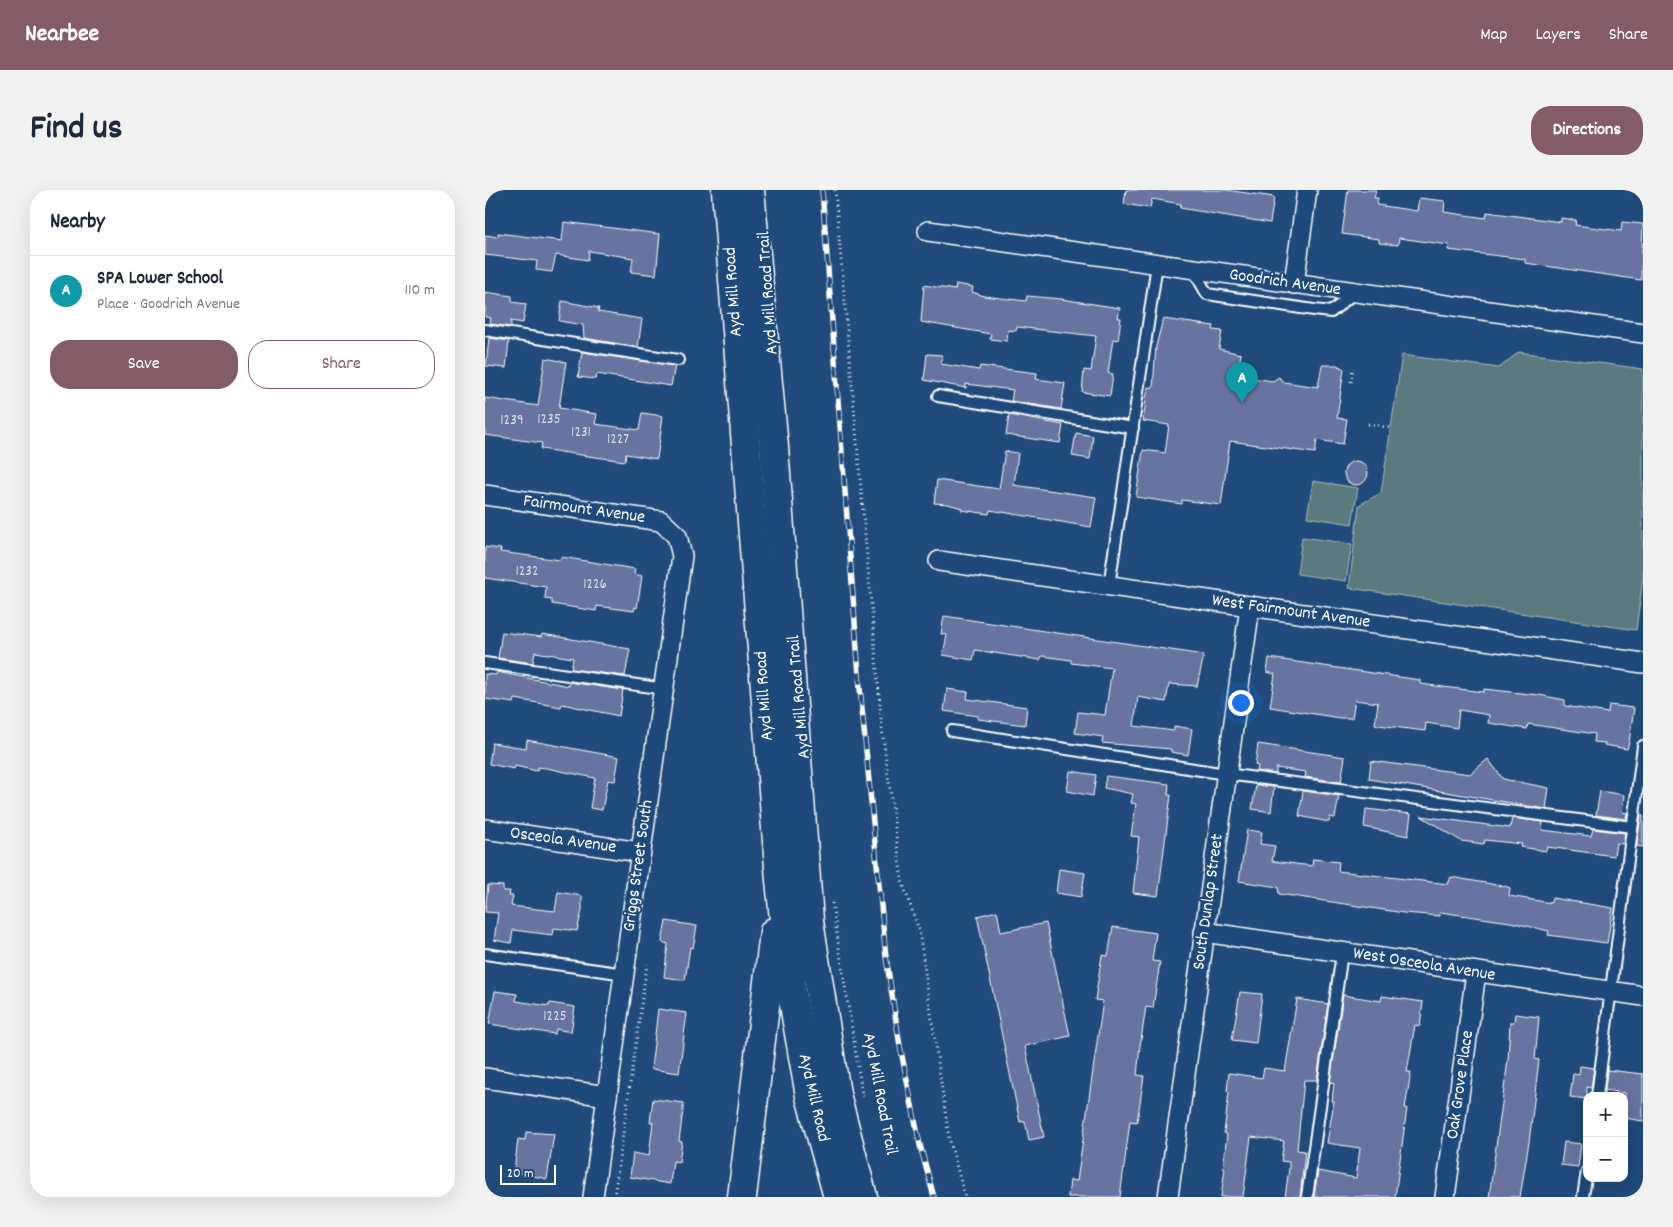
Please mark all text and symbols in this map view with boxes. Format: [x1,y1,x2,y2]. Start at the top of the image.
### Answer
text: Nearbee [25,18,99,52]
text: Map [1480,23,1507,48]
text: Layers [1535,23,1581,48]
text: Share [1609,23,1648,48]
text: Find us [30,105,122,155]
button: Directions [1531,106,1643,155]
text: Nearby [50,208,105,238]
street label: Ayd Mill Road Trail [752,230,786,356]
street label: Ayd Mill Road [718,246,750,338]
street label: Goodrich Avenue [1228,263,1342,303]
text: SPA Lower School [97,266,223,293]
text: A [62,279,70,302]
text: 110 m [405,279,435,302]
text: Place · Goodrich Avenue [97,293,240,316]
button: Save [50,340,238,389]
button: Share [248,340,435,389]
pin: A [1226,362,1258,403]
house number: 1235 [537,409,561,431]
house number: 1239 [500,410,524,432]
house number: 1231 [571,422,591,444]
house number: 1227 [607,429,629,451]
street label: Fairmount Avenue [521,489,647,531]
house number: 1232 [515,561,539,583]
house number: 1226 [583,574,607,596]
street label: West Fairmount Avenue [1210,589,1372,635]
street label: Ayd Mill Road Trail [782,633,818,760]
street label: Ayd Mill Road [749,650,781,742]
your location [1228,690,1254,716]
street label: Griggs Street South [617,798,661,934]
street label: Osceola Avenue [508,821,618,861]
street label: South Dunlap Street [1187,832,1231,972]
street label: West Osceola Avenue [1351,941,1497,989]
house number: 1225 [543,1006,567,1028]
street label: Oak Grove Place [1441,1029,1481,1141]
street label: Ayd Mill Road Trail [855,1031,903,1158]
street label: Ayd Mill Road [791,1051,835,1145]
map controls [1583,1092,1628,1182]
button: + [1583,1092,1628,1137]
button: − [1583,1137,1628,1182]
scale bar [500,1162,556,1185]
text: 20 m [507,1164,534,1184]

